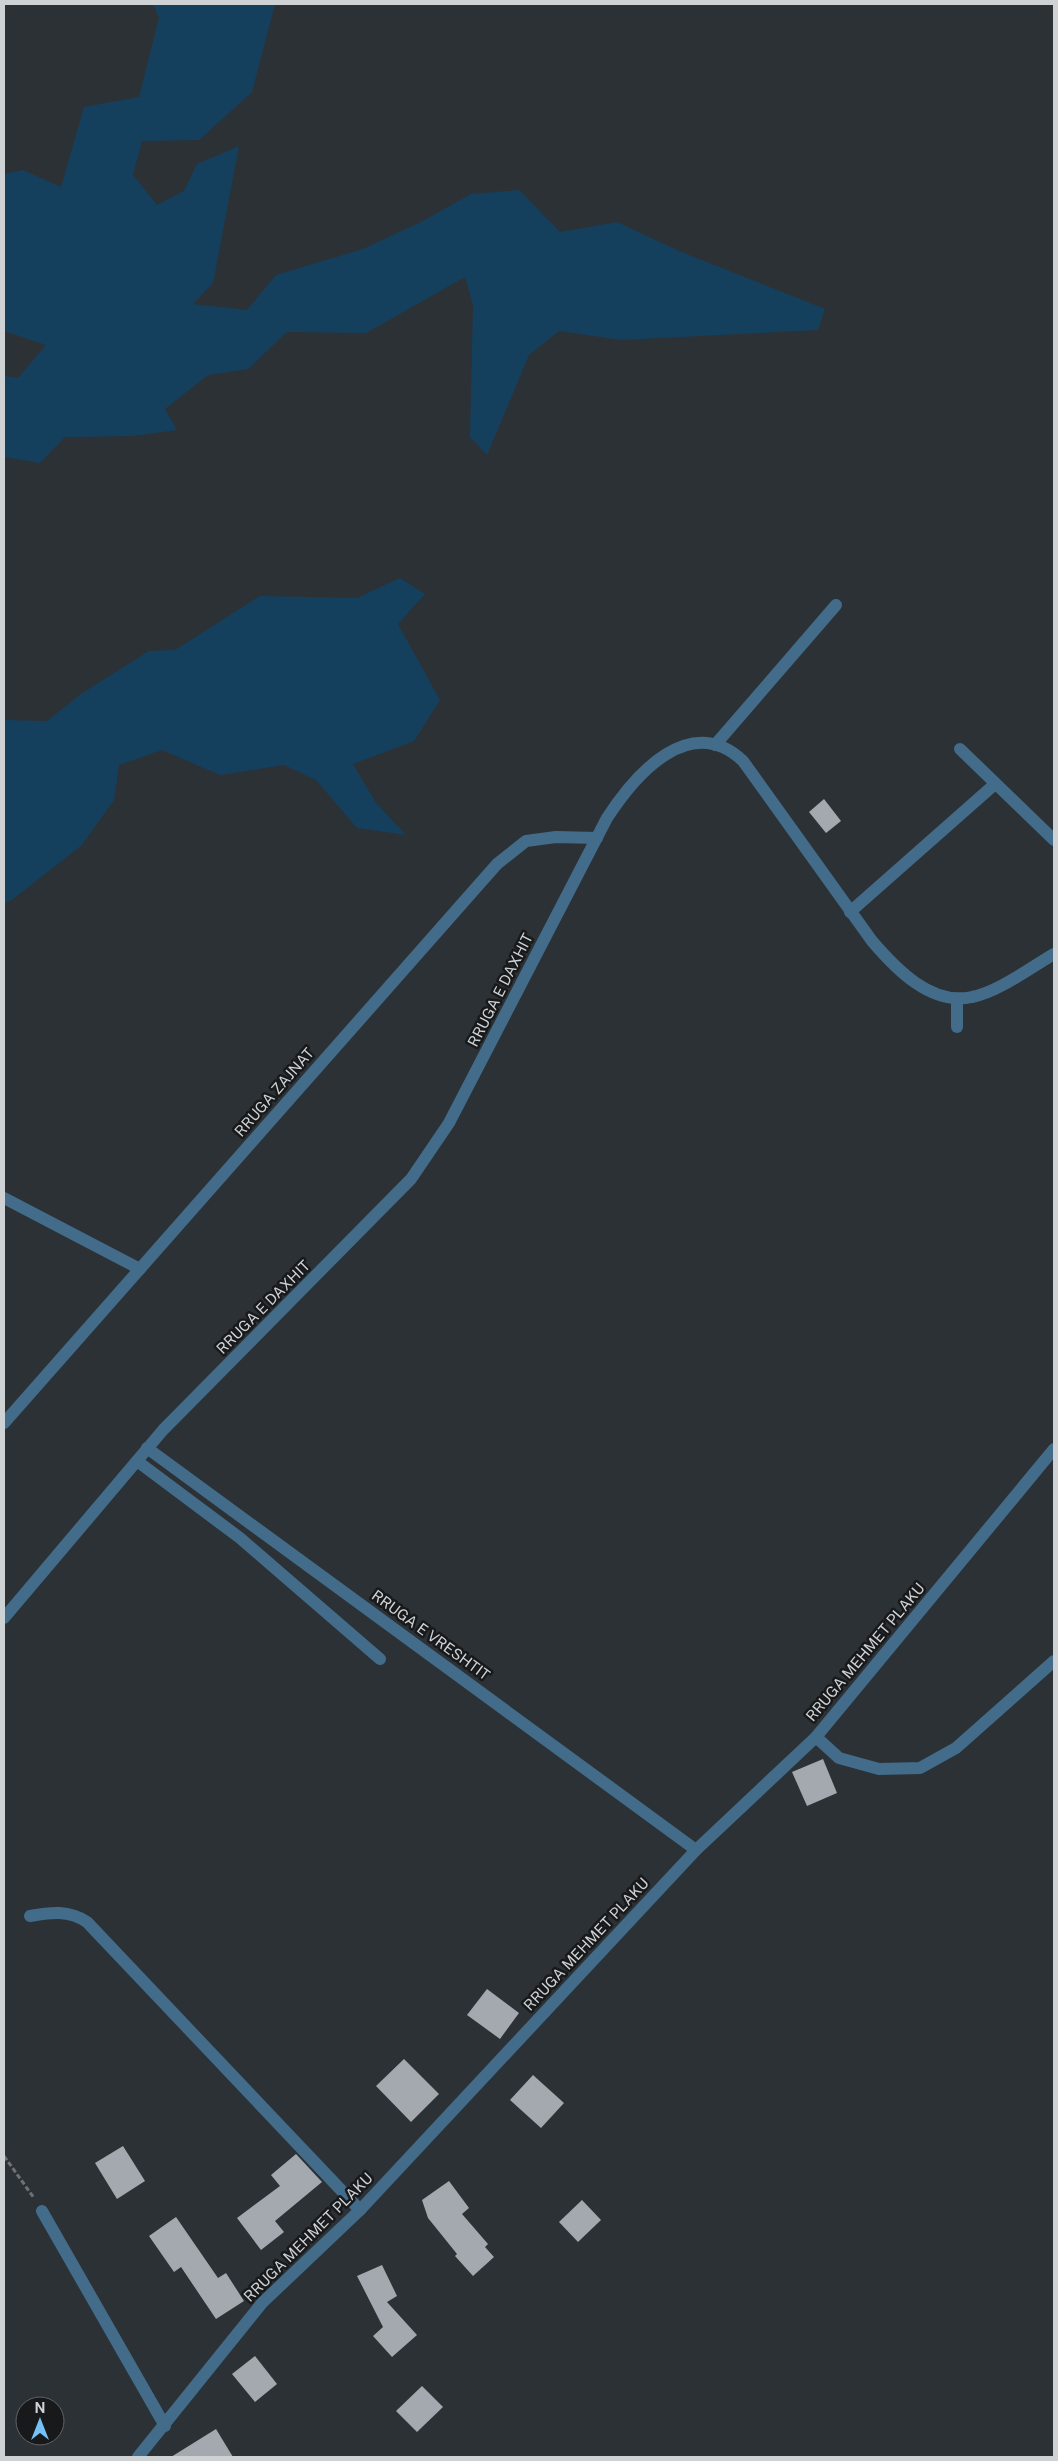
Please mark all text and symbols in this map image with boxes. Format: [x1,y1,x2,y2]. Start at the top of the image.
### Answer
street label: RRUGA E DAXHIT [464,930,536,1049]
street label: RRUGA ZAJNAT [231,1044,317,1140]
street label: RRUGA E DAXHIT [213,1257,313,1357]
street label: RRUGA MEHMET PLAKU [802,1580,928,1724]
street label: RRUGA E VRESHTIT [369,1587,493,1684]
street label: RRUGA MEHMET PLAKU [520,1874,652,2014]
street label: RRUGA MEHMET PLAKU [240,2169,376,2305]
north arrow [15,2396,65,2446]
text: N [35,2400,45,2416]

